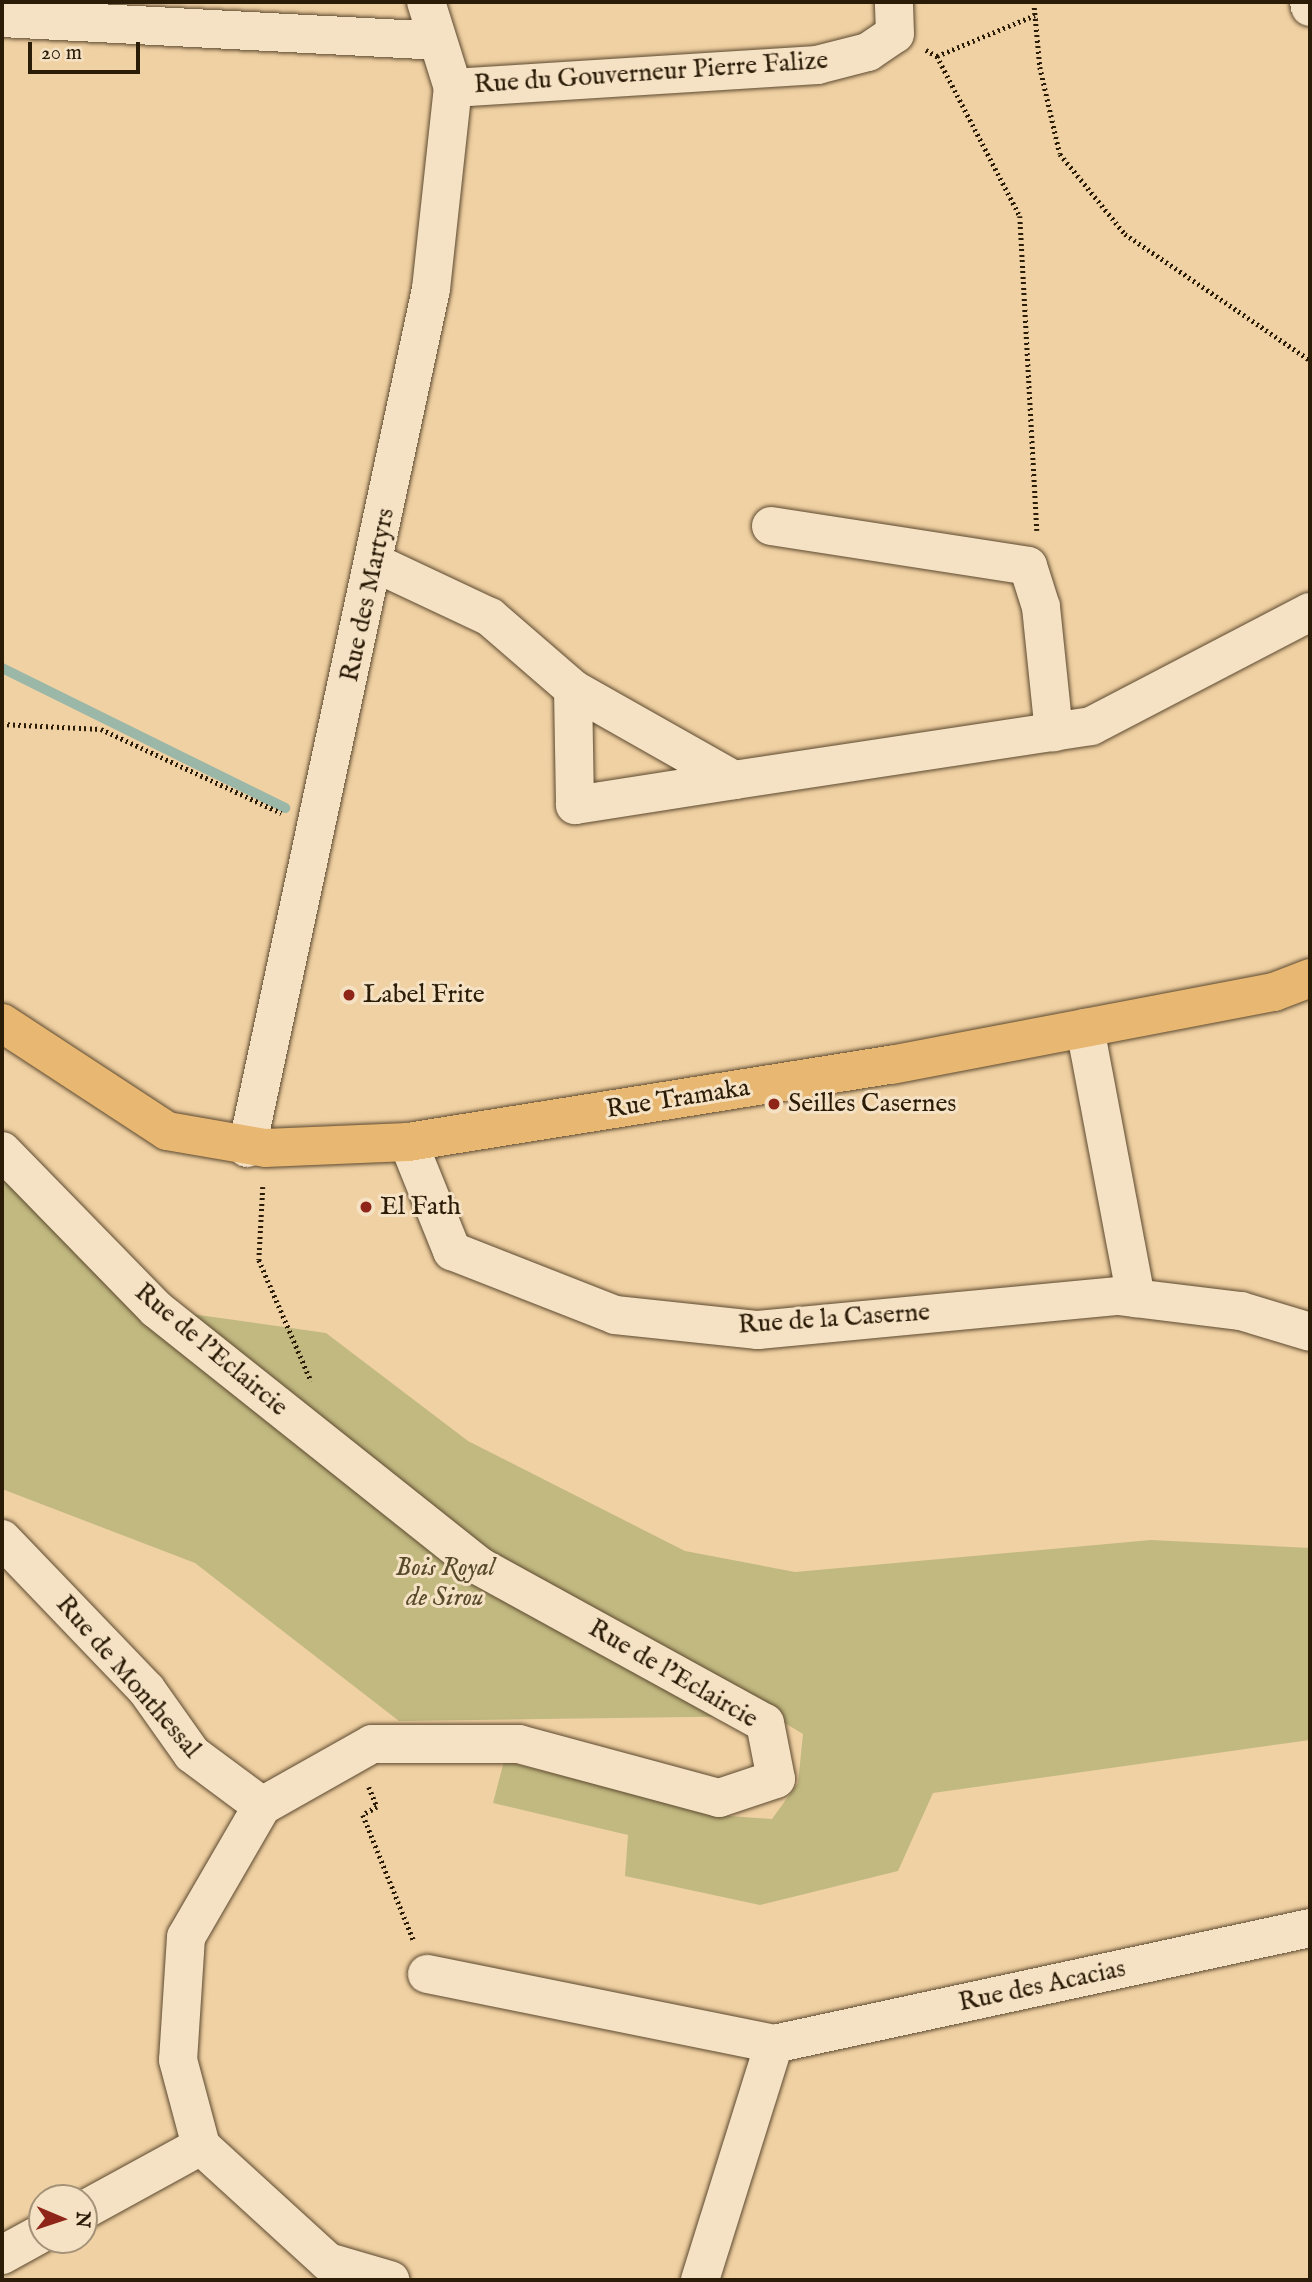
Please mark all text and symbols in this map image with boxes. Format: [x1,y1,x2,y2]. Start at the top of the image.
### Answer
scale bar [32,28,144,72]
text: 20 m [41,40,82,67]
street label: Rue du Gouverneur Pierre Falize [473,45,829,101]
street label: Rue des Martyrs [334,505,402,685]
place label: Label Frite [363,979,485,1011]
marker: Label Frite [341,987,357,1003]
street label: Rue Tramaka [604,1072,752,1126]
place label: Seilles Casernes [788,1088,956,1120]
marker: Seilles Casernes [766,1096,782,1112]
place label: El Fath [380,1191,461,1223]
marker: El Fath [358,1199,374,1215]
street label: Rue de l'Eclaircie [128,1277,294,1423]
street label: Rue de la Caserne [737,1297,931,1341]
park label: Bois Royal de Sirou [395,1552,495,1614]
street label: Rue de Monthessal [49,1589,207,1765]
street label: Rue de l'Eclaircie [583,1613,763,1735]
street label: Rue des Acacias [956,1953,1128,2019]
north arrow [28,2184,98,2254]
text: N [70,2211,94,2228]

